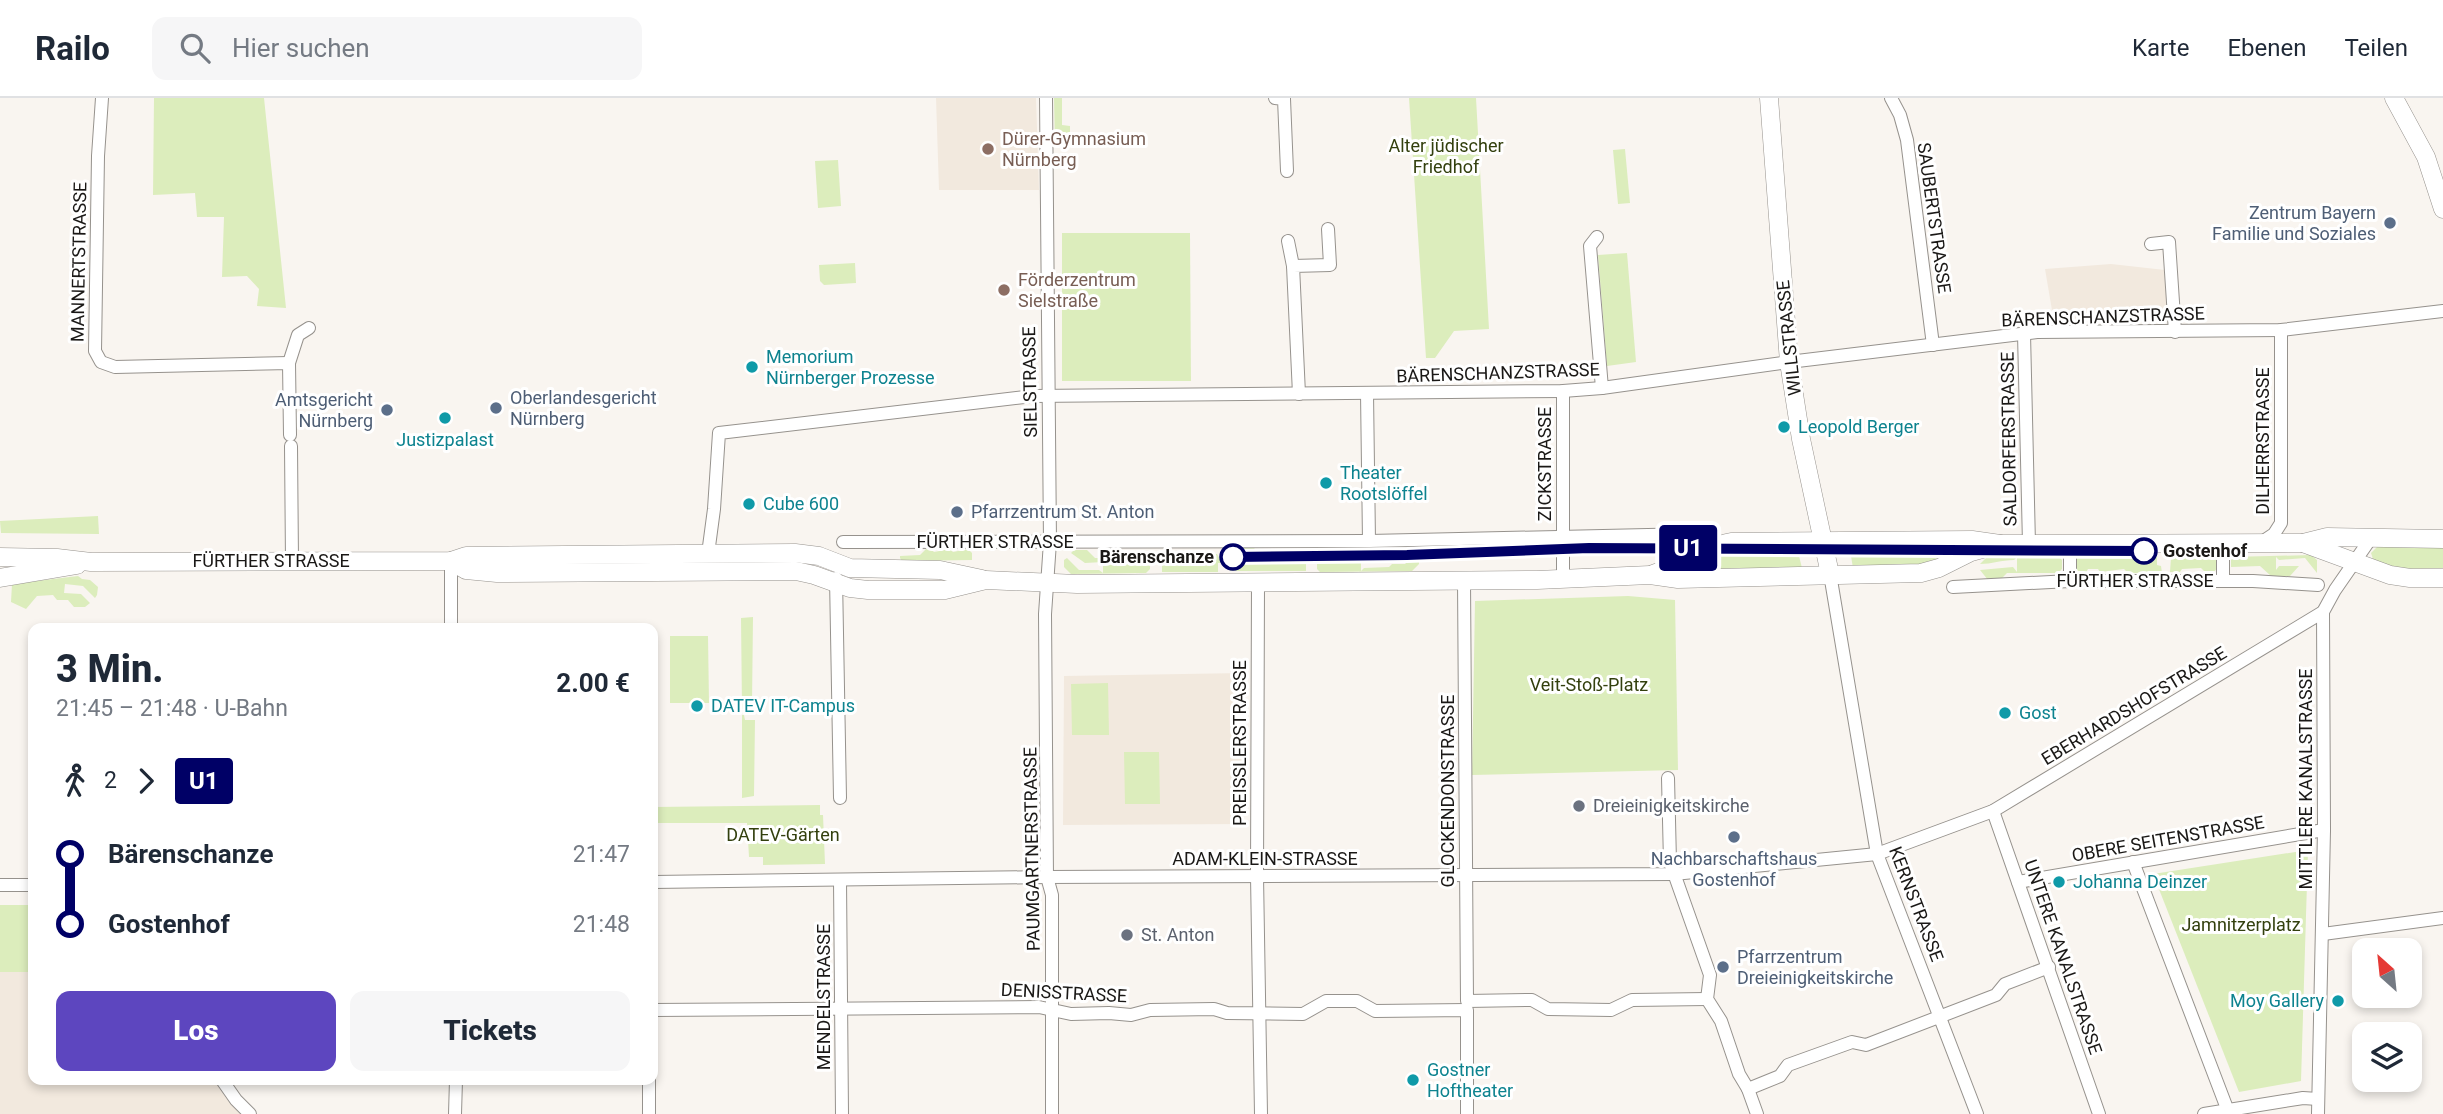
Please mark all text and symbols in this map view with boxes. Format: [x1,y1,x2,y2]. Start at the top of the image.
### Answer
search box [152,17,642,80]
text: Railo [35,29,110,68]
icon: search [176,29,214,67]
text: Hier suchen [232,33,370,63]
text: Karte [2132,34,2189,62]
text: Ebenen [2227,34,2306,62]
text: Teilen [2344,34,2408,62]
place label: Dürer-Gymnasium Nürnberg [1002,128,1146,170]
park label: Alter jüdischer Friedhof [1388,135,1504,177]
marker: Dürer-Gymnasium Nürnberg [980,141,996,157]
street label: SAUBERTSTRASSE [1914,141,1955,295]
street label: MANNERTSTRASSE [67,182,90,342]
place label: Zentrum Bayern Familie und Soziales [2212,202,2376,244]
marker: Zentrum Bayern Familie und Soziales [2382,215,2398,231]
place label: Förderzentrum Sielstraße [1018,269,1136,311]
street label: WILLSTRASSE [1772,279,1805,397]
marker: Förderzentrum Sielstraße [996,282,1012,298]
street label: BÄRENSCHANZSTRASSE [2001,302,2205,331]
street label: SIELSTRASSE [1018,326,1041,438]
place label: Memorium Nürnberger Prozesse [766,346,934,388]
street label: SALDORFERSTRASSE [1996,352,2021,526]
street label: BÄRENSCHANZSTRASSE [1396,358,1600,387]
marker: Memorium Nürnberger Prozesse [744,359,760,375]
street label: DILHERRSTRASSE [2252,367,2273,515]
place label: Oberlandesgericht Nürnberg [510,387,657,429]
place label: Amtsgericht Nürnberg [275,389,373,431]
marker: Oberlandesgericht Nürnberg [488,400,504,416]
marker: Amtsgericht Nürnberg [379,402,395,418]
street label: ZICKSTRASSE [1534,407,1555,521]
marker: Justizpalast [437,410,453,426]
place label: Leopold Berger [1798,416,1919,437]
marker: Leopold Berger [1776,419,1792,435]
place label: Justizpalast [396,429,494,450]
place label: Theater Rootslöffel [1340,462,1428,504]
marker: Theater Rootslöffel [1318,475,1334,491]
place label: Cube 600 [763,493,839,514]
marker: Cube 600 [741,496,757,512]
place label: Pfarrzentrum St. Anton [971,501,1154,522]
marker: Pfarrzentrum St. Anton [949,504,965,520]
line badge: U1 [1656,525,1720,571]
street label: FÜRTHER STRASSE [916,531,1074,552]
text: U1 [1673,534,1703,562]
marker: Gostenhof [2131,538,2157,564]
place label: Gostenhof [2163,540,2248,561]
marker: Bärenschanze [1220,544,1246,570]
place label: Bärenschanze [1099,546,1214,567]
street label: FÜRTHER STRASSE [192,550,350,571]
street label: FÜRTHER STRASSE [2056,570,2214,591]
street label: EBERHARDSHOFSTRASSE [2037,642,2230,769]
text: 3 Min. [56,647,164,691]
street label: PREISSLERSTRASSE [1229,660,1250,826]
text: 2.00 € [556,668,630,698]
street label: MITTLERE KANALSTRASSE [2295,668,2316,890]
park label: Veit-Stoß-Platz [1530,674,1648,695]
text: 21:45 – 21:48 · U-Bahn [56,695,288,722]
place label: DATEV IT-Campus [711,695,855,716]
street label: GLOCKENDONSTRASSE [1437,695,1458,887]
marker: DATEV IT-Campus [689,698,705,714]
place label: Gost [2019,702,2057,723]
marker: Gost [1997,705,2013,721]
street label: PAUMGARTNERSTRASSE [1019,747,1044,951]
icon: walk [56,762,94,800]
icon: forward [127,762,165,800]
text: 2 [104,767,117,794]
text: U1 [189,767,219,795]
place label: Dreieinigkeitskirche [1593,795,1749,816]
marker: Dreieinigkeitskirche [1571,798,1587,814]
street label: OBERE SEITENSTRASSE [2070,811,2266,866]
park label: DATEV-Gärten [726,824,840,845]
marker: Nachbarschaftshaus Gostenhof [1726,829,1742,845]
text: Bärenschanze [108,839,273,869]
text: 21:47 [573,841,630,868]
street label: KERNSTRASSE [1885,843,1948,964]
street label: ADAM-KLEIN-STRASSE [1172,848,1358,869]
place label: Nachbarschaftshaus Gostenhof [1651,848,1817,890]
street label: UNTERE KANALSTRASSE [2020,857,2107,1057]
place label: Johanna Deinzer [2073,871,2207,892]
marker: Johanna Deinzer [2051,874,2067,890]
text: Gostenhof [108,909,230,939]
text: 21:48 [573,911,630,938]
park label: Jamnitzerplatz [2181,914,2301,935]
street label: MENDELSTRASSE [813,924,834,1070]
place label: St. Anton [1141,924,1214,945]
marker: St. Anton [1119,927,1135,943]
north arrow [2352,938,2422,1008]
map controls [2352,938,2422,1092]
place label: Pfarrzentrum Dreieinigkeitskirche [1737,946,1893,988]
marker: Pfarrzentrum Dreieinigkeitskirche [1715,959,1731,975]
street label: DENISSTRASSE [1000,979,1128,1006]
place label: Moy Gallery [2230,990,2324,1011]
button: Los [56,991,336,1071]
button: Tickets [350,991,630,1071]
marker: Moy Gallery [2330,993,2346,1009]
button: layers [2352,1022,2422,1092]
place label: Gostner Hoftheater [1427,1059,1513,1101]
marker: Gostner Hoftheater [1405,1072,1421,1088]

